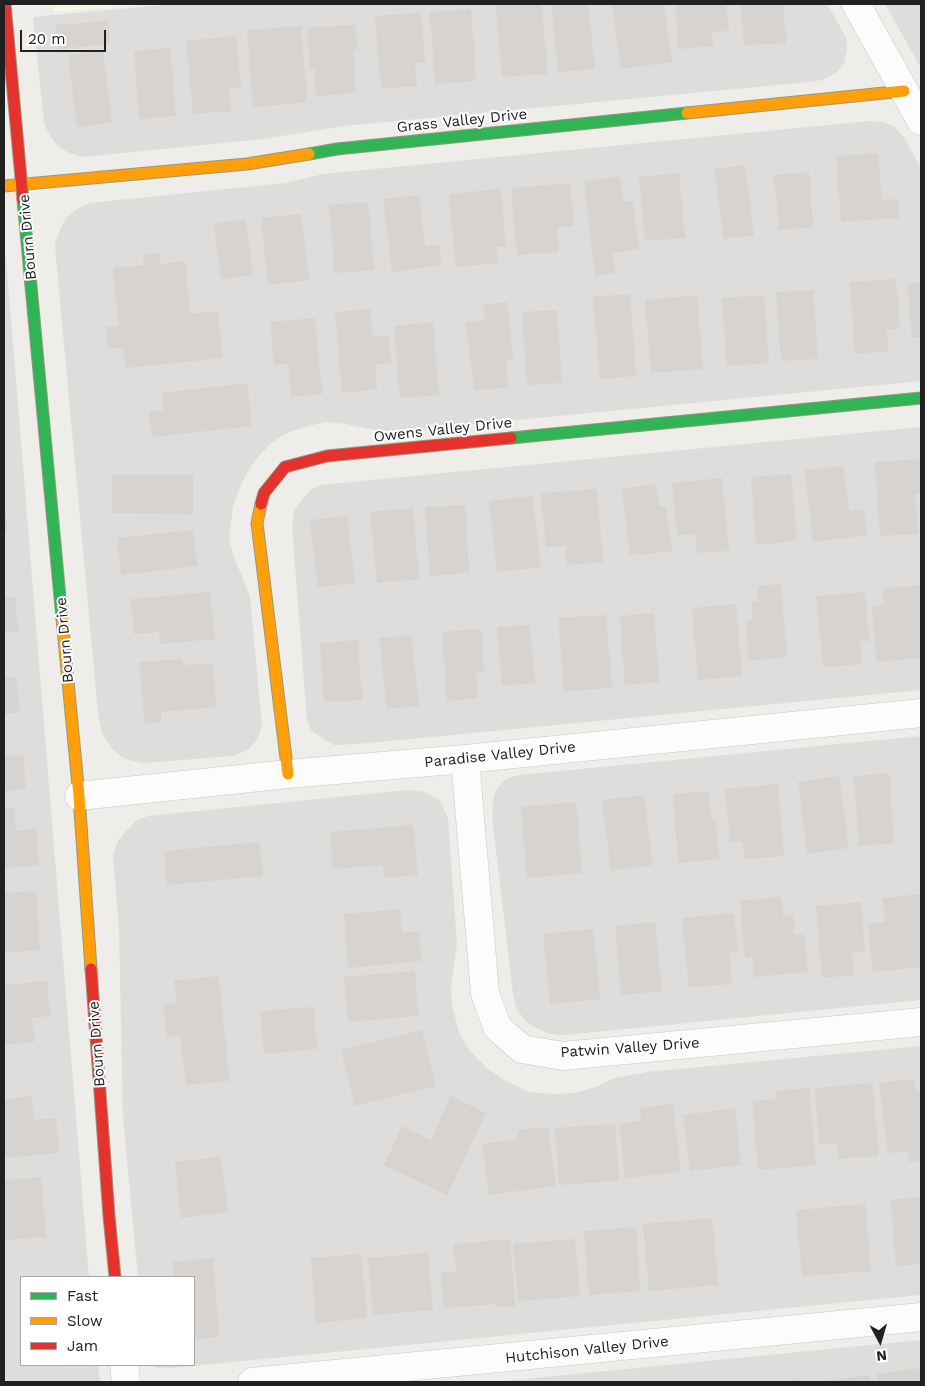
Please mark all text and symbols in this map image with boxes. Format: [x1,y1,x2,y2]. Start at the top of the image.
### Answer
scale bar [22,20,109,52]
text: 20 m [28,30,66,48]
street label: Grass Valley Drive [396,105,528,137]
street label: Bourn Drive [15,193,41,281]
street label: Owens Valley Drive [373,414,513,446]
street label: Bourn Drive [52,596,78,684]
street label: Paradise Valley Drive [423,738,577,772]
street label: Bourn Drive [85,1001,109,1087]
street label: Patwin Valley Drive [560,1034,700,1062]
legend [20,1276,195,1366]
text: Fast [67,1287,98,1305]
text: Slow [67,1312,103,1330]
north arrow [855,1316,905,1366]
street label: Hutchison Valley Drive [504,1332,670,1368]
text: Jam [67,1337,98,1355]
text: N [876,1347,888,1364]

